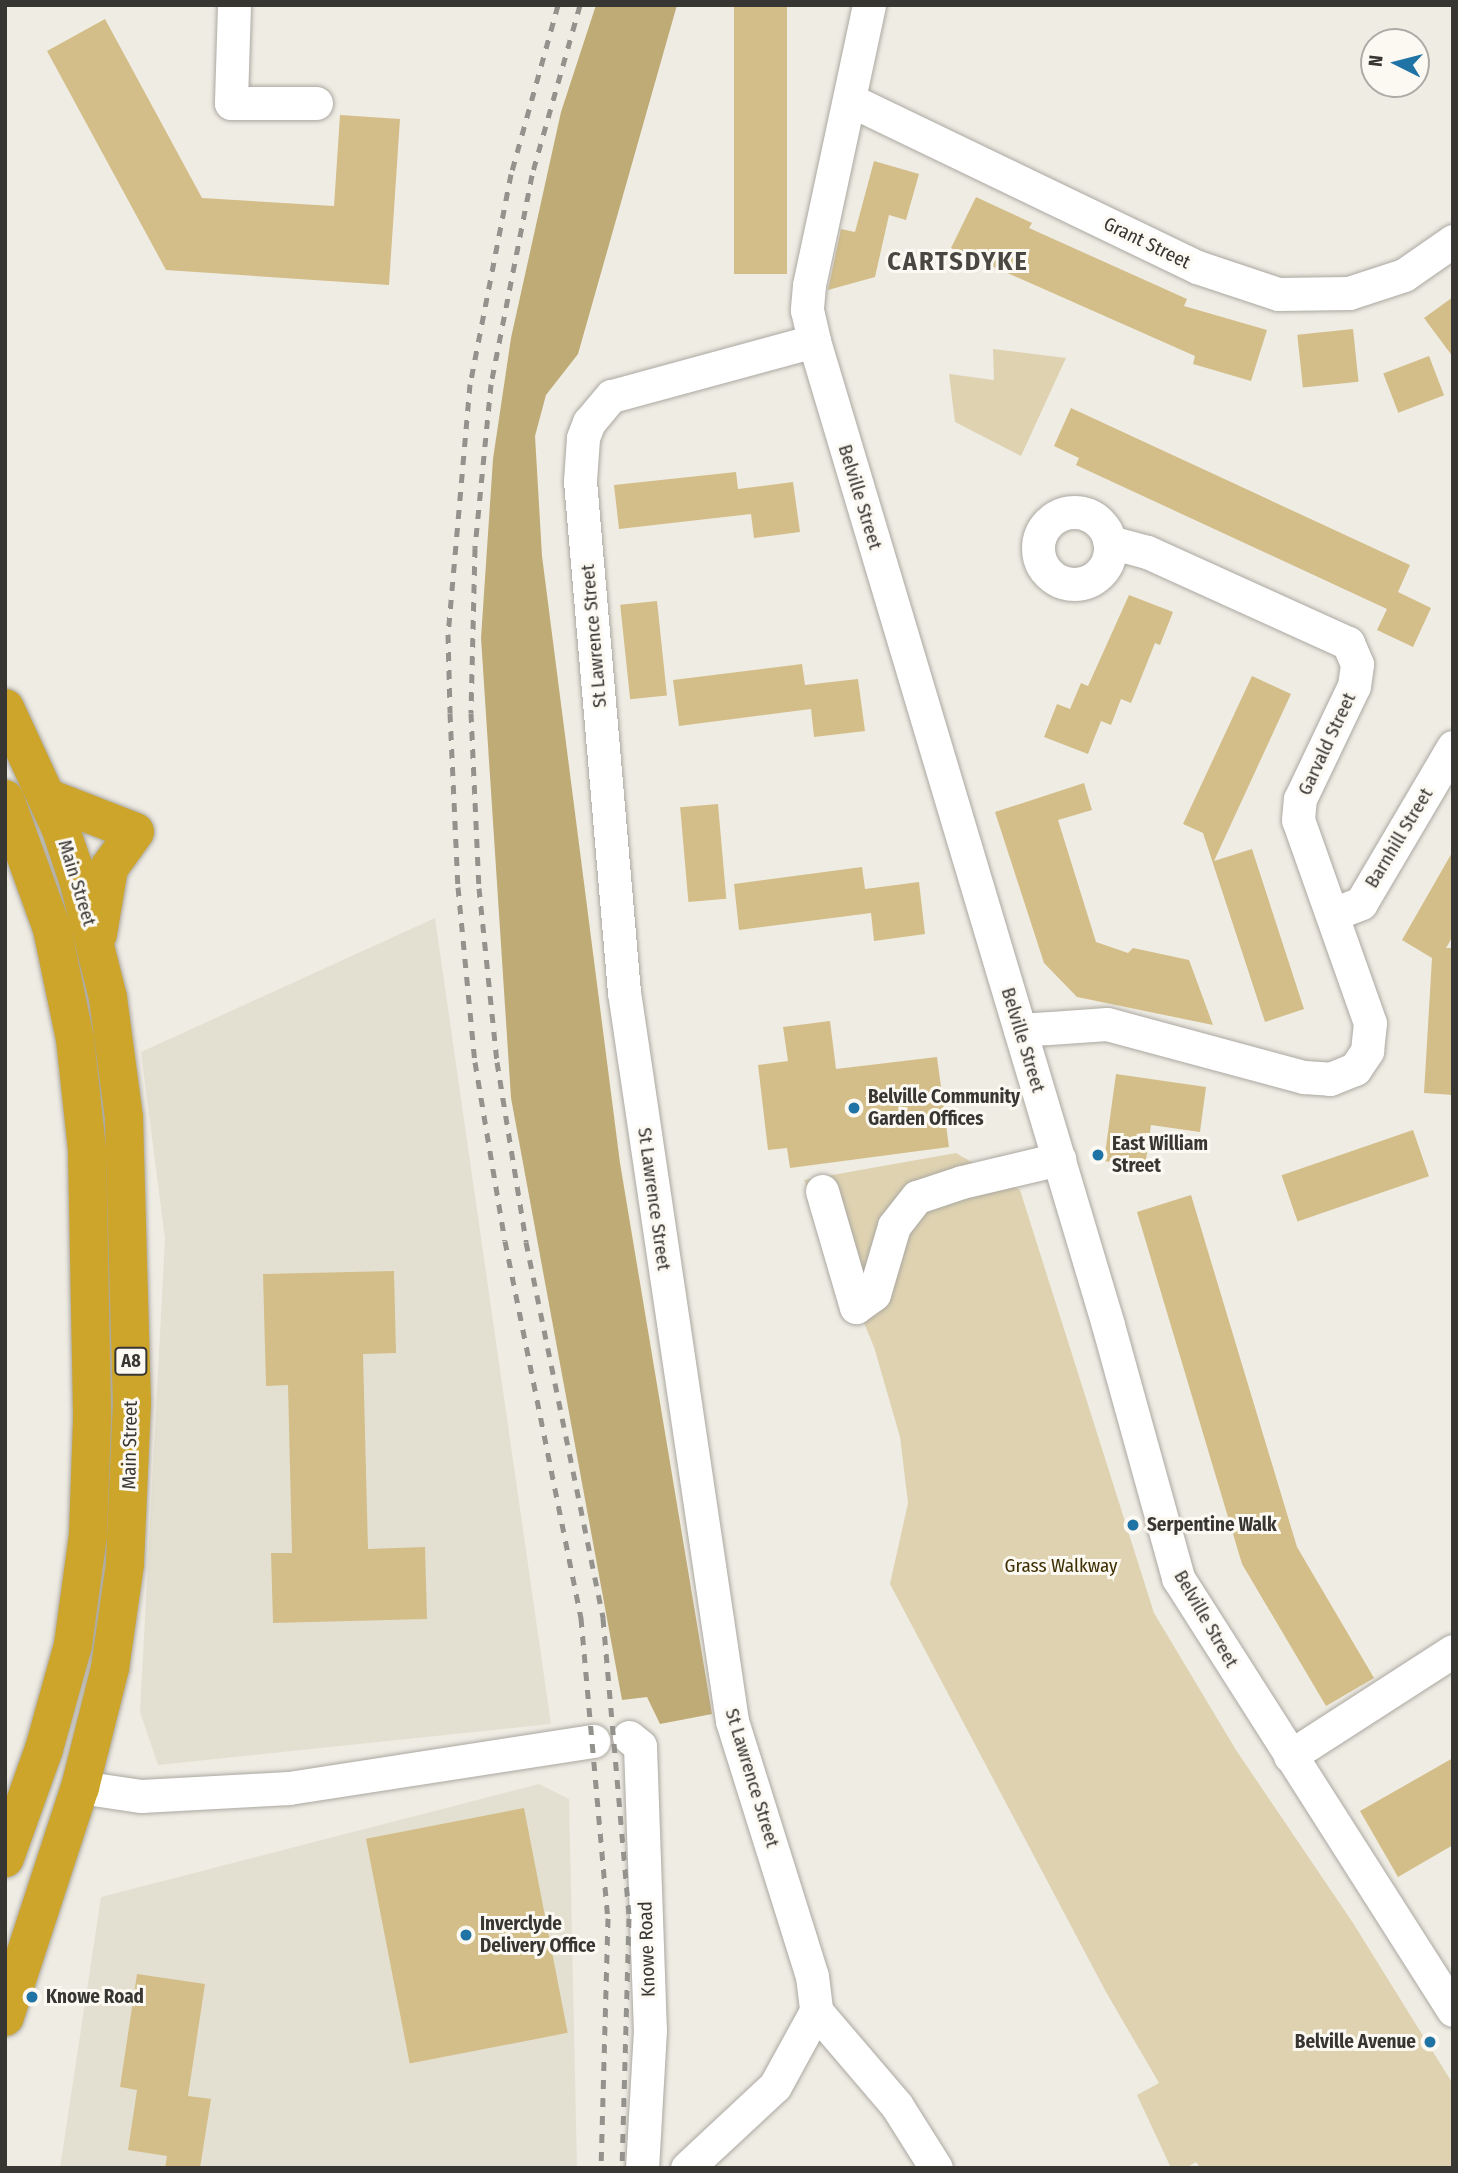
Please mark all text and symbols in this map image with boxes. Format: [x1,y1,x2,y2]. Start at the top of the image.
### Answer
north arrow [1360,28,1430,98]
text: N [1364,54,1388,68]
street label: Grant Street [1100,212,1194,274]
district label: CARTSDYKE [888,246,1028,278]
street label: Belville Street [833,442,887,552]
street label: St Lawrence Street [576,563,612,709]
street label: Garvald Street [1293,689,1361,799]
street label: Barnhill Street [1360,784,1438,892]
street label: Main Street [53,837,101,929]
street label: Belville Street [996,985,1050,1095]
place label: Belville Community Garden Offices [868,1086,1020,1130]
marker: Belville Community Garden Offices [846,1100,862,1116]
street label: St Lawrence Street [633,1126,675,1272]
place label: East William Street [1112,1133,1208,1177]
marker: East William Street [1090,1147,1106,1163]
road number: A8 [114,1346,148,1376]
street label: Main Street [118,1400,142,1490]
place label: Serpentine Walk [1147,1514,1277,1536]
marker: Serpentine Walk [1125,1517,1141,1533]
park label: Grass Walkway [1005,1555,1117,1577]
street label: Belville Street [1169,1566,1243,1672]
street label: St Lawrence Street [720,1706,784,1850]
street label: Knowe Road [634,1901,660,1997]
place label: Inverclyde Delivery Office [480,1913,596,1957]
marker: Inverclyde Delivery Office [458,1927,474,1943]
place label: Knowe Road [46,1986,144,2008]
marker: Knowe Road [24,1989,40,2005]
place label: Belville Avenue [1295,2031,1416,2053]
marker: Belville Avenue [1422,2034,1438,2050]

